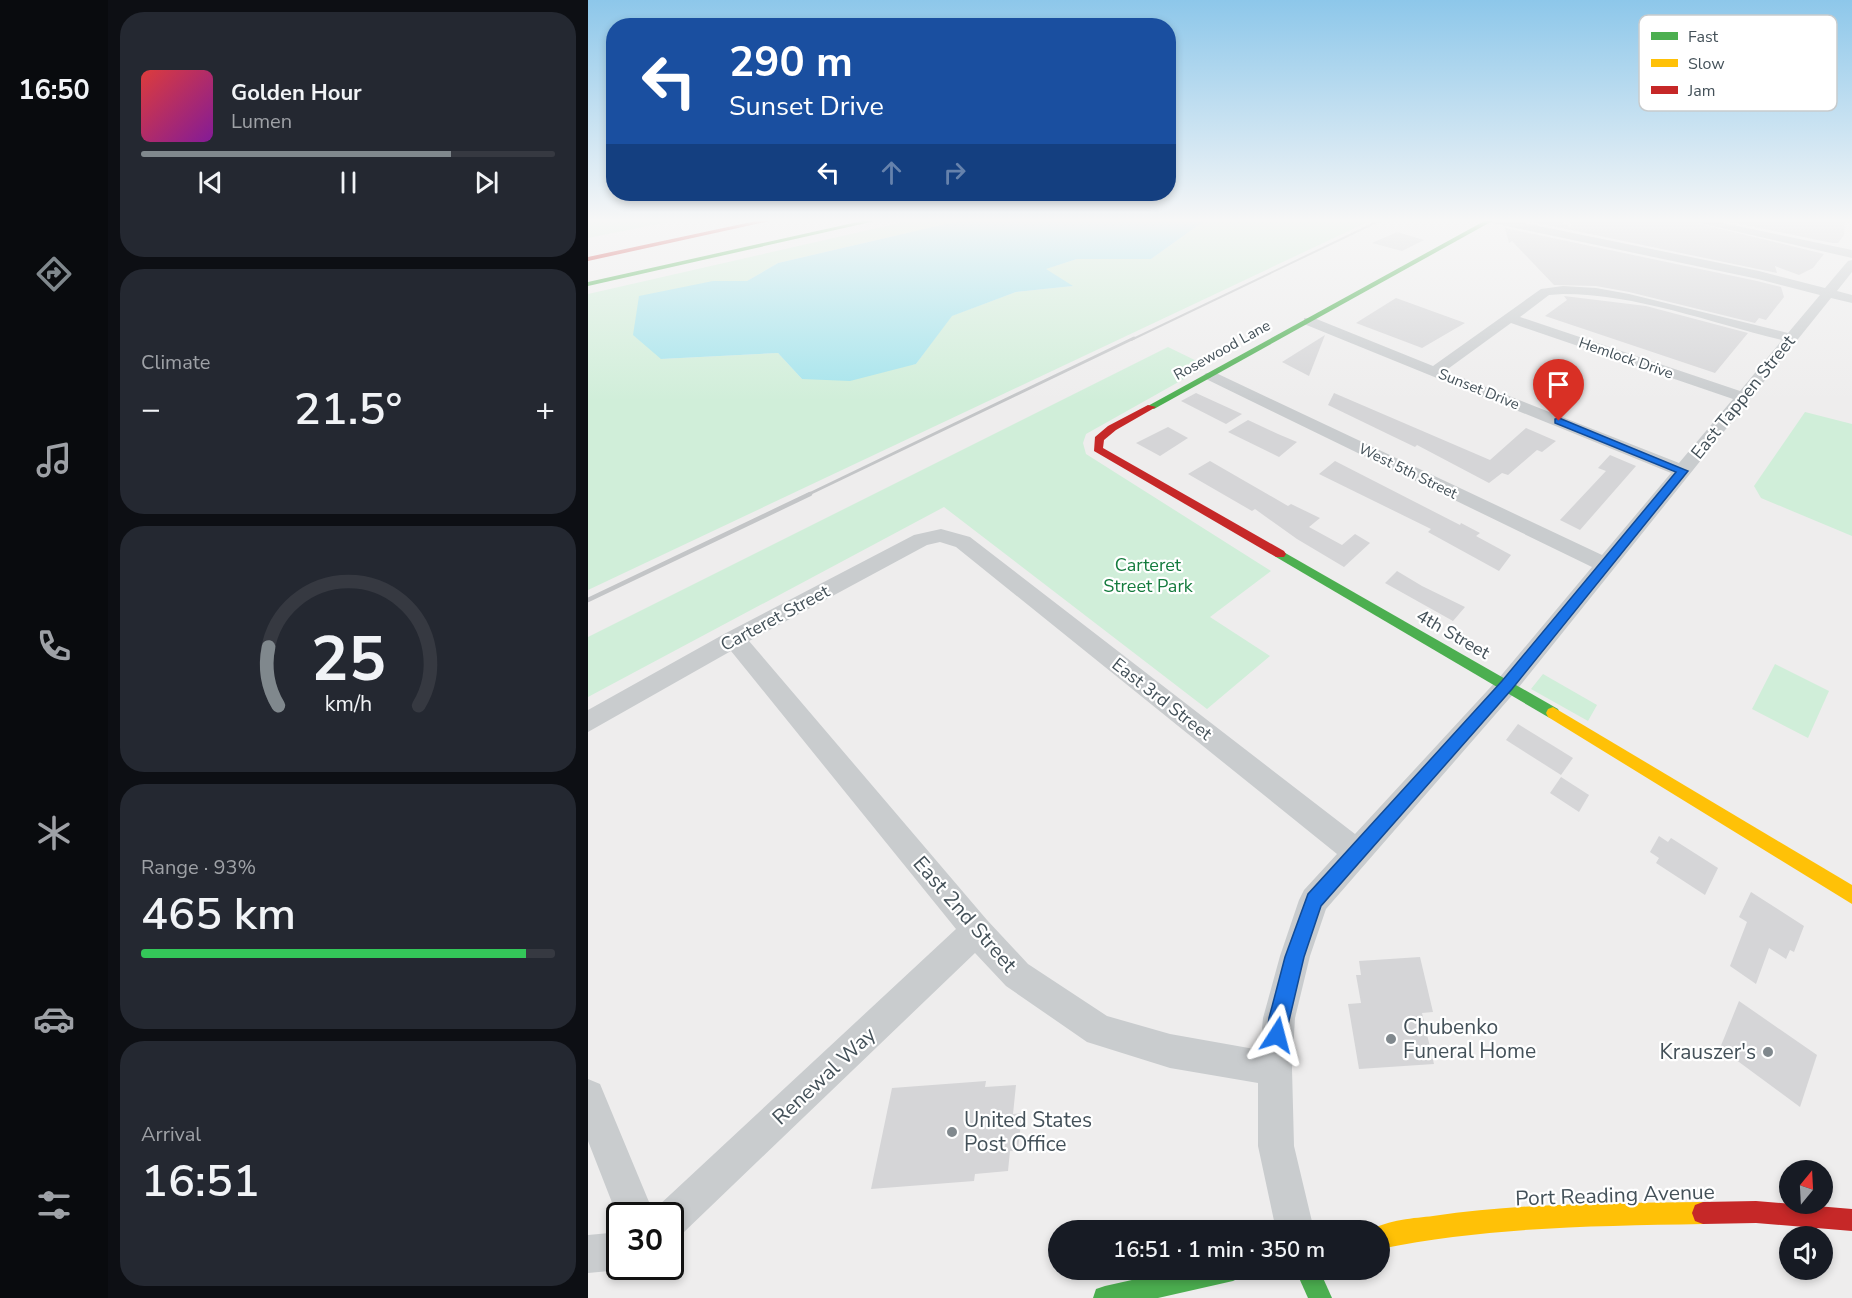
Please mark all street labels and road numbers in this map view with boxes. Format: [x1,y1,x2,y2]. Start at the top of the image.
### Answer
street label: Rosewood Lane [1170,315,1274,385]
street label: East Tappen Street [1686,329,1801,464]
street label: Hemlock Drive [1576,332,1676,384]
street label: Sunset Drive [1435,364,1523,414]
street label: West 5th Street [1355,438,1461,504]
street label: Carteret Street [716,579,834,657]
street label: 4th Street [1412,603,1495,665]
street label: East 3rd Street [1107,652,1218,746]
street label: East 2nd Street [907,850,1024,979]
street label: Renewal Way [766,1021,882,1131]
street label: Port Reading Avenue [1515,1178,1715,1212]

